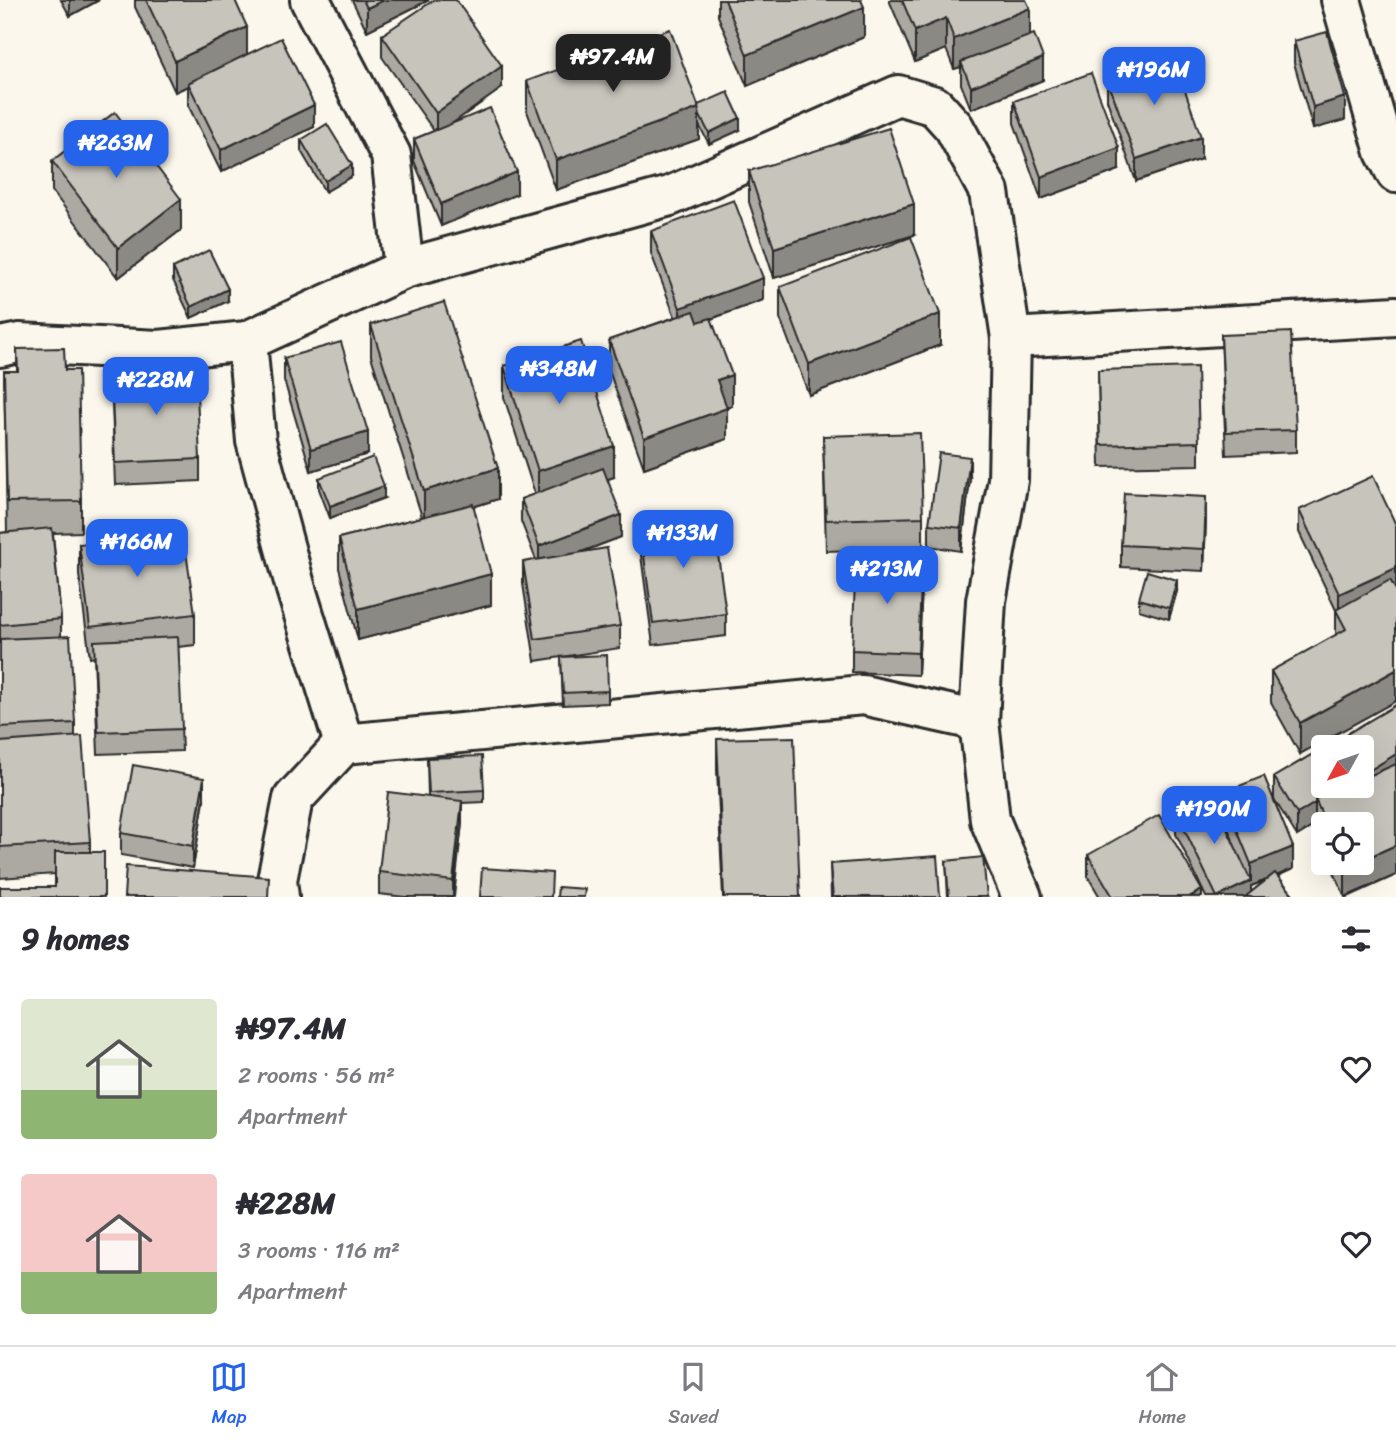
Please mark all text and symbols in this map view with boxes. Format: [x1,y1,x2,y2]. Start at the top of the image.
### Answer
pin: ₦97.4M [556,34,670,94]
text: ₦97.4M [572,36,654,77]
pin: ₦196M [1105,48,1203,107]
text: ₦196M [1118,49,1190,90]
pin: ₦263M [67,120,165,180]
text: ₦263M [79,122,153,163]
pin: ₦348M [510,346,608,406]
text: ₦348M [522,348,596,389]
pin: ₦228M [107,358,205,417]
text: ₦228M [119,359,193,400]
pin: ₦133M [634,510,732,570]
text: ₦133M [648,512,718,553]
pin: ₦166M [88,520,186,579]
text: ₦166M [102,521,172,562]
pin: ₦213M [838,546,936,606]
text: ₦213M [852,548,922,589]
north arrow [1311,735,1374,798]
map controls [1311,735,1374,875]
pin: ₦190M [1165,786,1263,846]
text: ₦190M [1178,788,1250,829]
button: locate [1311,812,1374,875]
text: 9 homes [21,912,129,966]
icon: filters [1337,920,1375,958]
text: ₦97.4M [238,1001,346,1055]
icon: home [77,1027,161,1111]
icon: heart [1337,1050,1375,1088]
text: 2 rooms · 56 m² [238,1055,395,1096]
text: Apartment [238,1096,347,1137]
text: ₦228M [238,1176,335,1230]
icon: home [77,1202,161,1286]
icon: heart [1337,1225,1375,1263]
text: 3 rooms · 116 m² [238,1230,400,1271]
text: Apartment [238,1271,347,1312]
tab: Map [210,1358,248,1433]
tab: Saved [668,1358,718,1433]
tab: Home [1138,1358,1186,1433]

